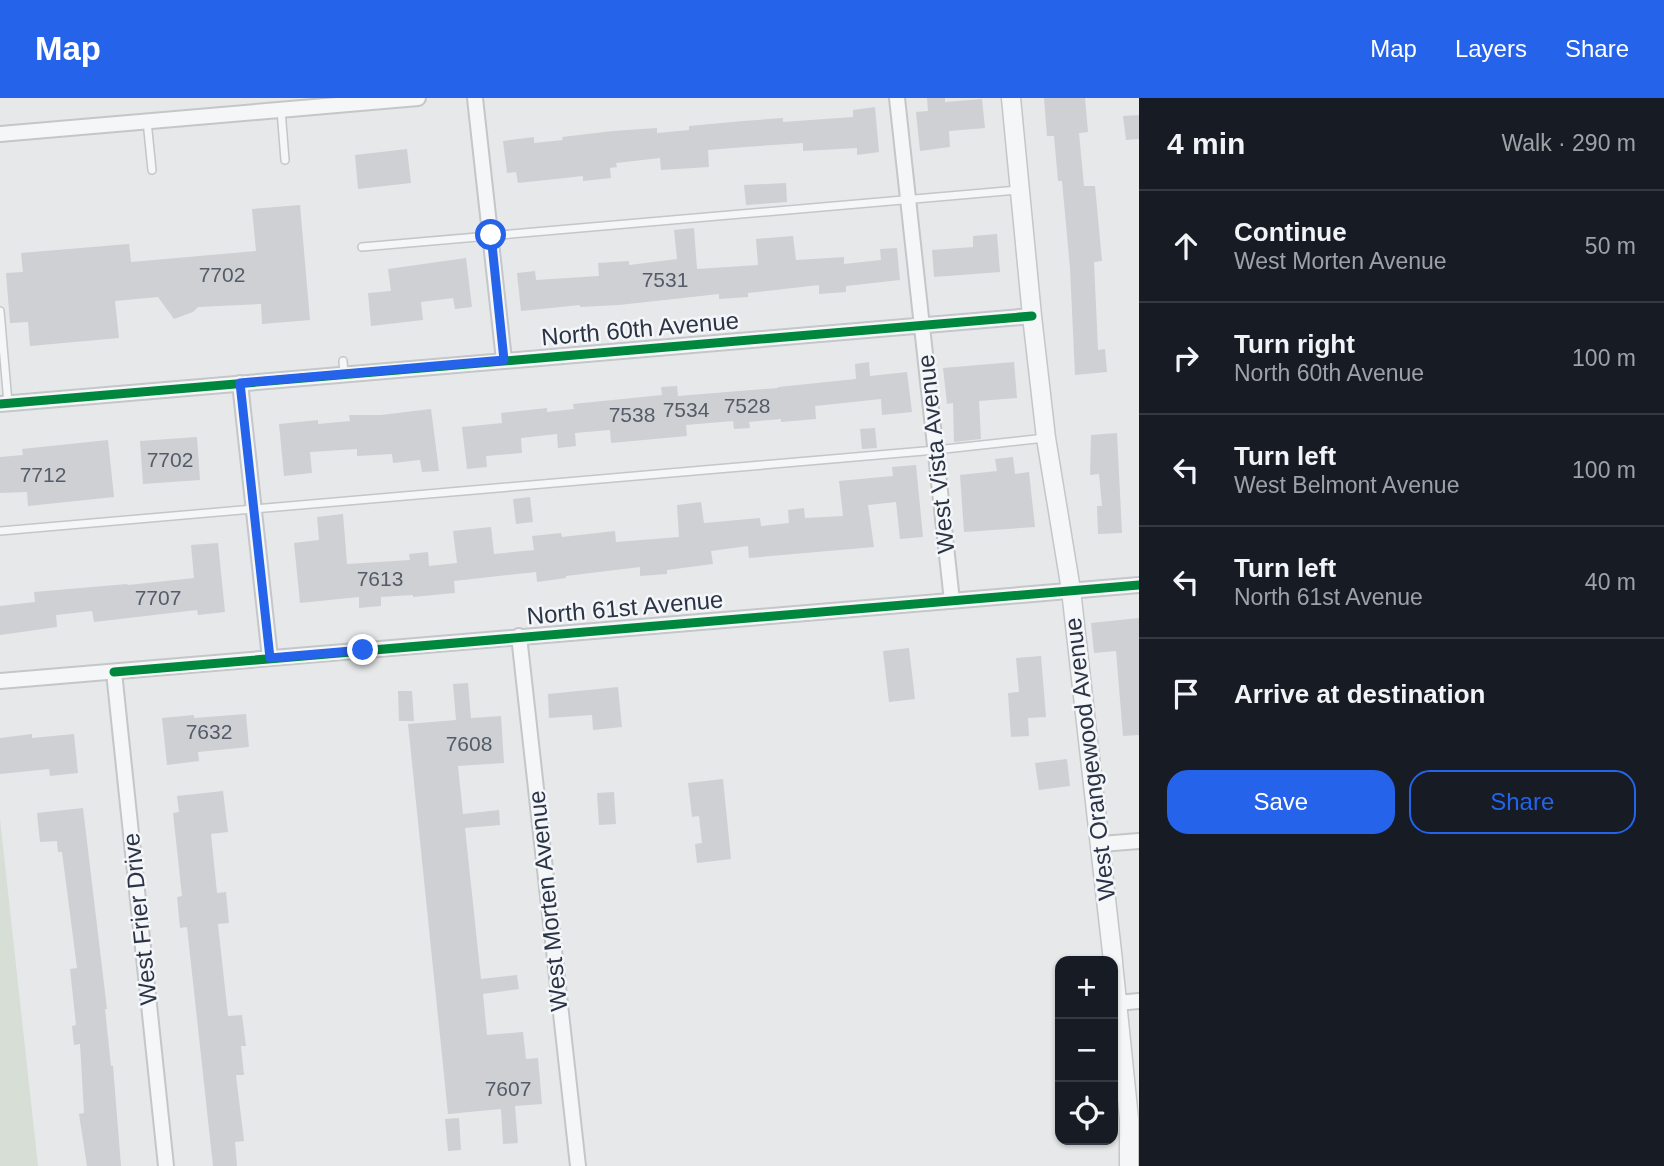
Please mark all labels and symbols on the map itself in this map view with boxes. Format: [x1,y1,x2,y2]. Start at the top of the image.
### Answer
route start [475,219,506,250]
house number: 7702 [199,263,245,286]
house number: 7531 [642,268,688,291]
street label: North 60th Avenue [540,306,740,351]
street label: West Vista Avenue [912,353,959,555]
house number: 7528 [724,394,770,417]
house number: 7534 [663,398,710,421]
house number: 7538 [609,403,655,426]
house number: 7702 [147,448,193,471]
house number: 7712 [20,463,66,486]
house number: 7613 [357,567,403,590]
street label: North 61st Avenue [526,585,724,630]
house number: 7707 [135,586,181,609]
street label: West Orangewood Avenue [1059,616,1120,902]
route end [347,634,378,665]
house number: 7632 [186,720,232,743]
house number: 7608 [446,732,492,755]
street label: West Morten Avenue [522,789,573,1013]
street label: West Frier Drive [117,832,162,1006]
house number: 7607 [485,1077,531,1100]

